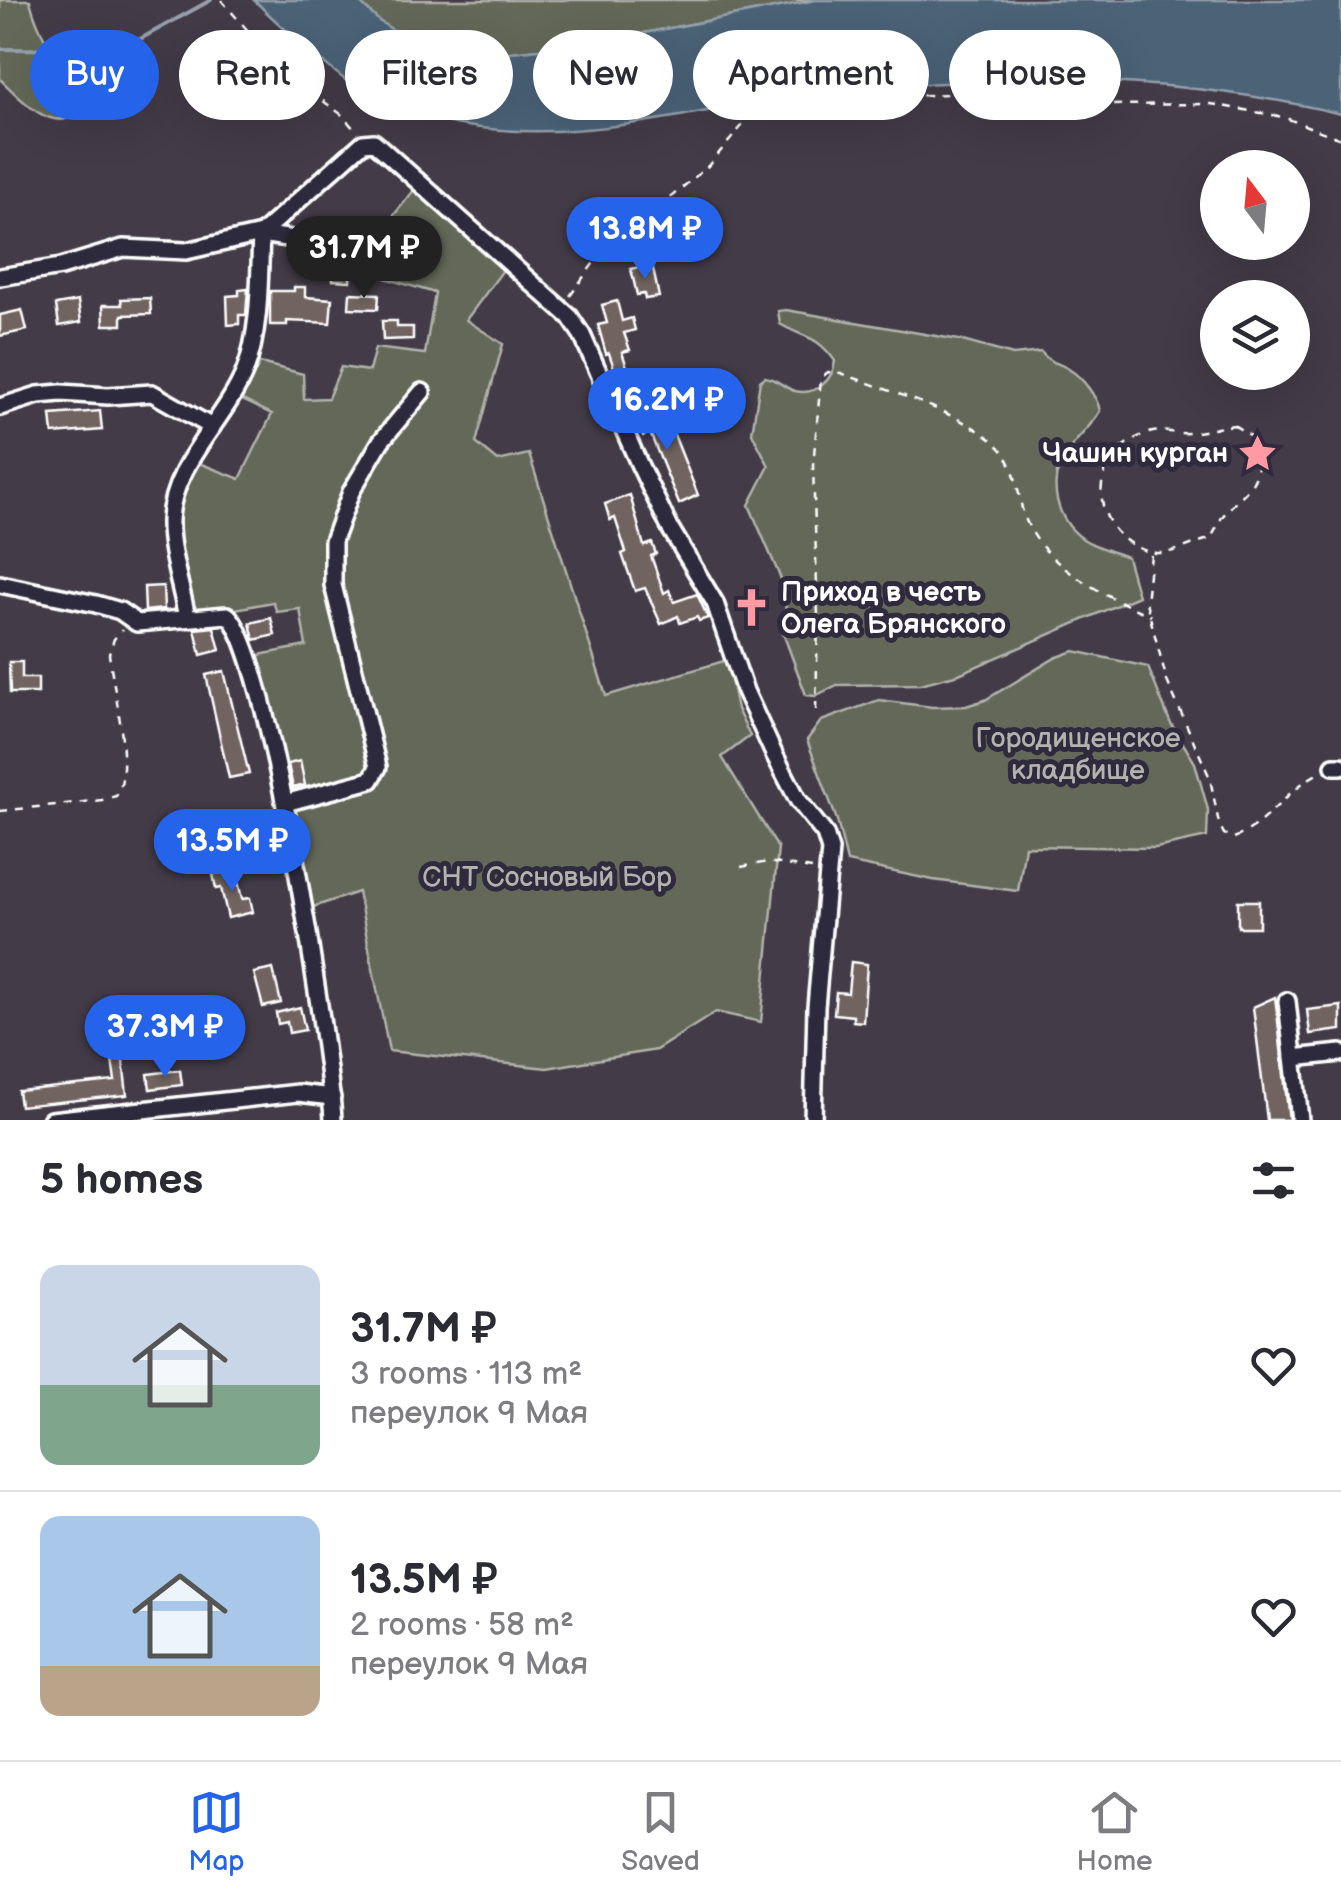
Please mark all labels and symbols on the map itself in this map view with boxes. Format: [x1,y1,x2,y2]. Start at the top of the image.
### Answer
north arrow [1200,150,1310,260]
pin: 13.8M ₽ [553,197,737,282]
pin: 31.7M ₽ [272,216,456,301]
pin: 16.2M ₽ [575,368,759,453]
place icon: Чашин курган [1237,432,1279,474]
place label: Чашин курган [1043,437,1228,470]
place label: Приход в честь Олега Брянского [781,576,1006,641]
church icon: Приход в честь Олега Брянского [730,587,772,629]
park label: Городищенское кладбище [975,722,1181,787]
pin: 13.5M ₽ [140,809,324,894]
park label: СНТ Сосновый Бор [422,861,672,894]
pin: 37.3M ₽ [73,995,257,1080]

